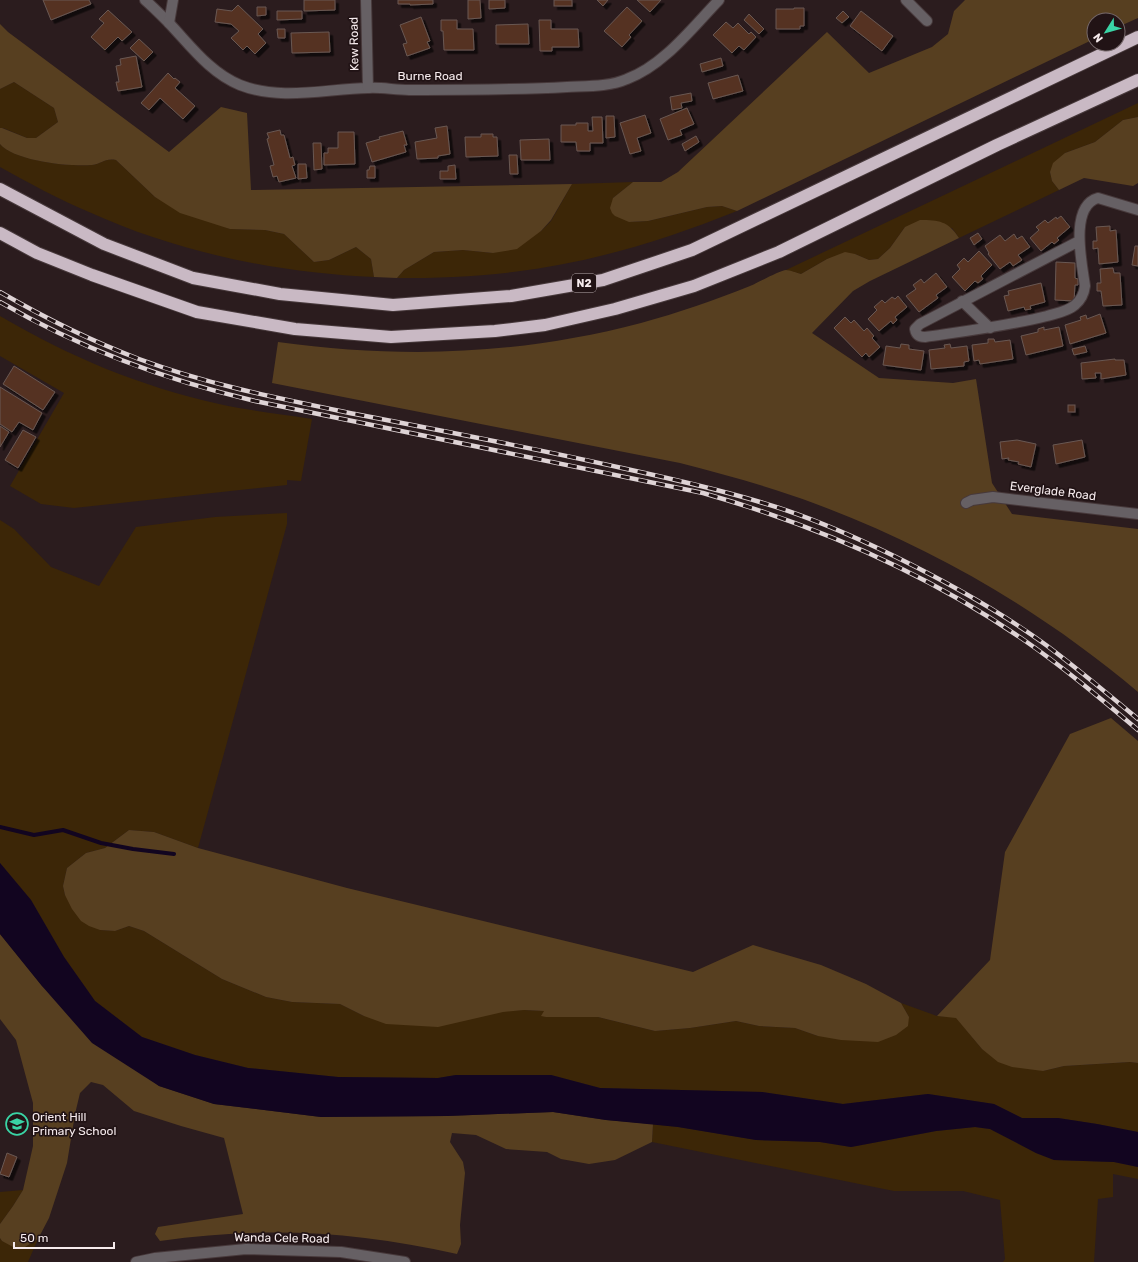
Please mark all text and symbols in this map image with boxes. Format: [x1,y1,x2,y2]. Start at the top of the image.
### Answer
north arrow [1086,12,1126,52]
street label: Kew Road [347,17,361,71]
text: N [1091,31,1106,45]
street label: Burne Road [397,69,463,83]
road number: N2 [572,274,596,292]
street label: Everglade Road [1009,479,1097,503]
place label: Orient Hill Primary School [32,1110,116,1138]
school or university icon: Orient Hill Primary School [4,1111,30,1137]
scale bar [14,1224,114,1250]
street label: Wanda Cele Road [234,1230,330,1246]
text: 50 m [20,1231,48,1245]

